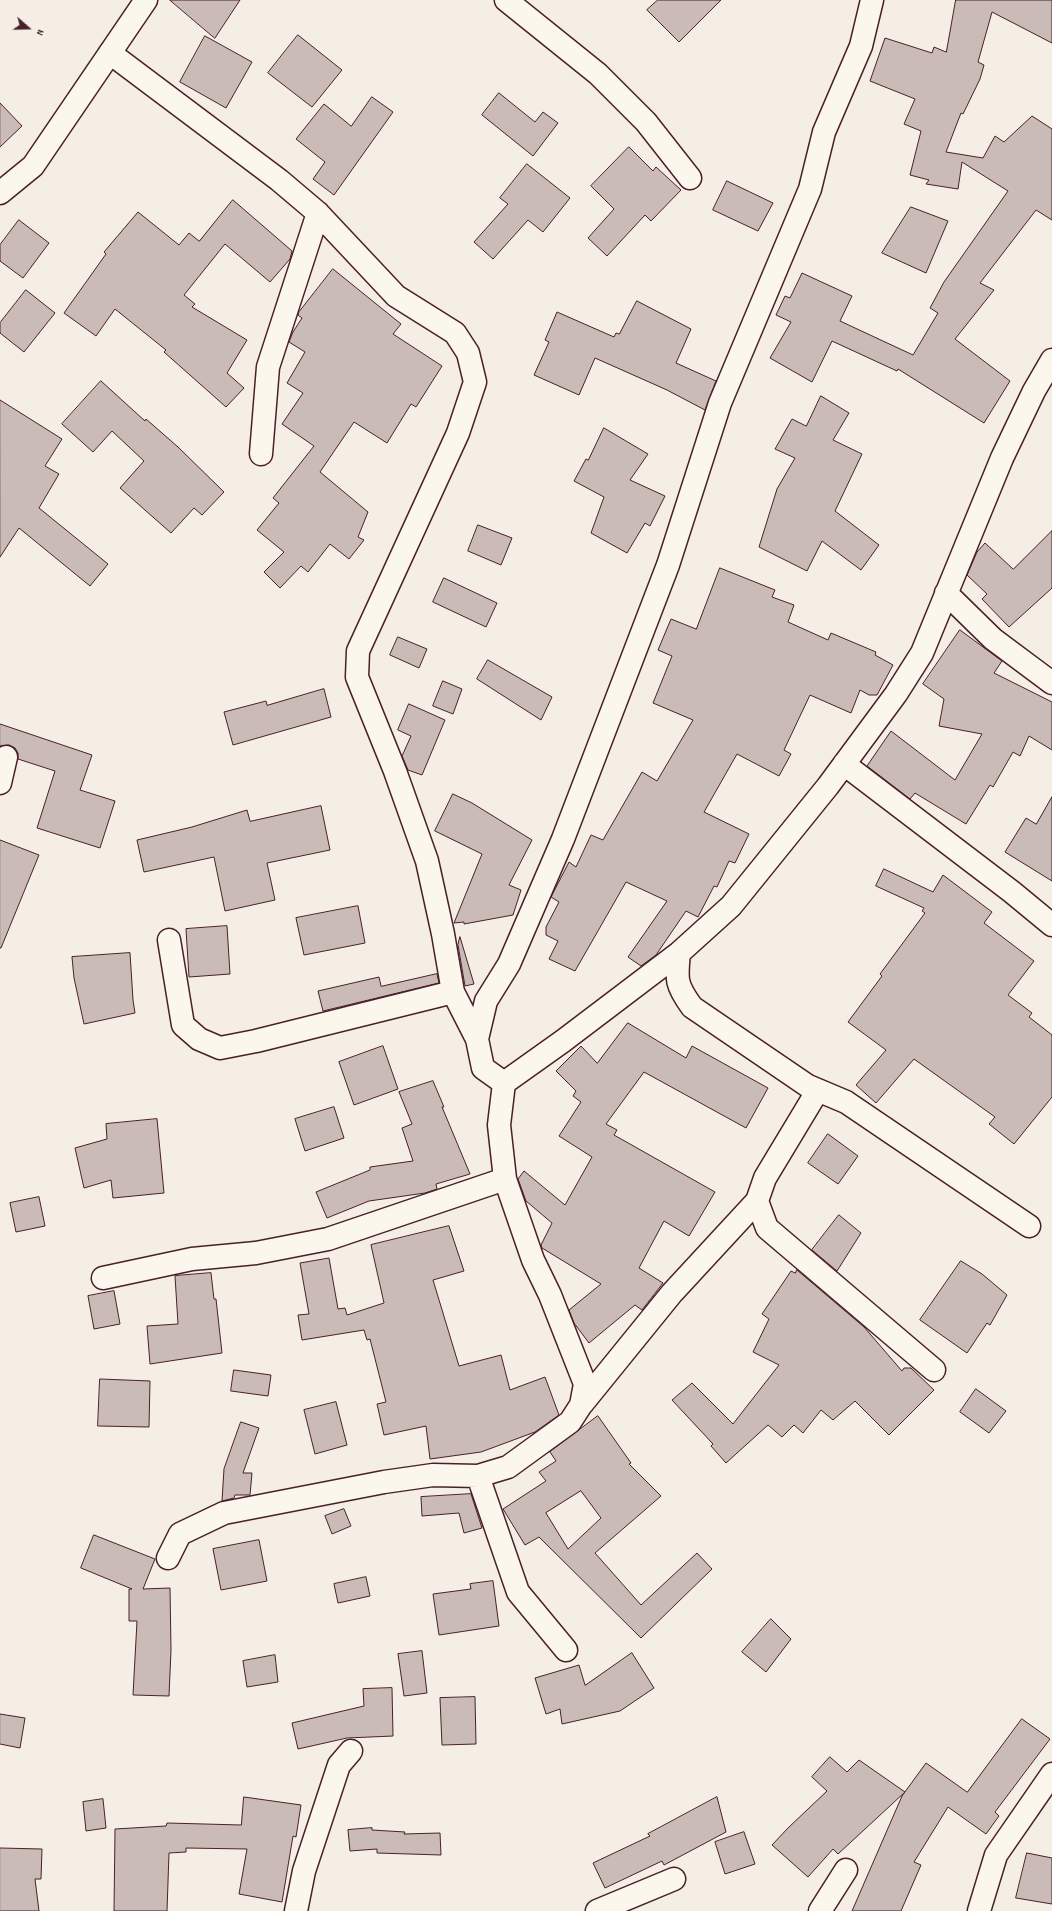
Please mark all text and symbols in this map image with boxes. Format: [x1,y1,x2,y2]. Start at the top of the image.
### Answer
north arrow [8,8,48,48]
text: N [31,27,48,37]

